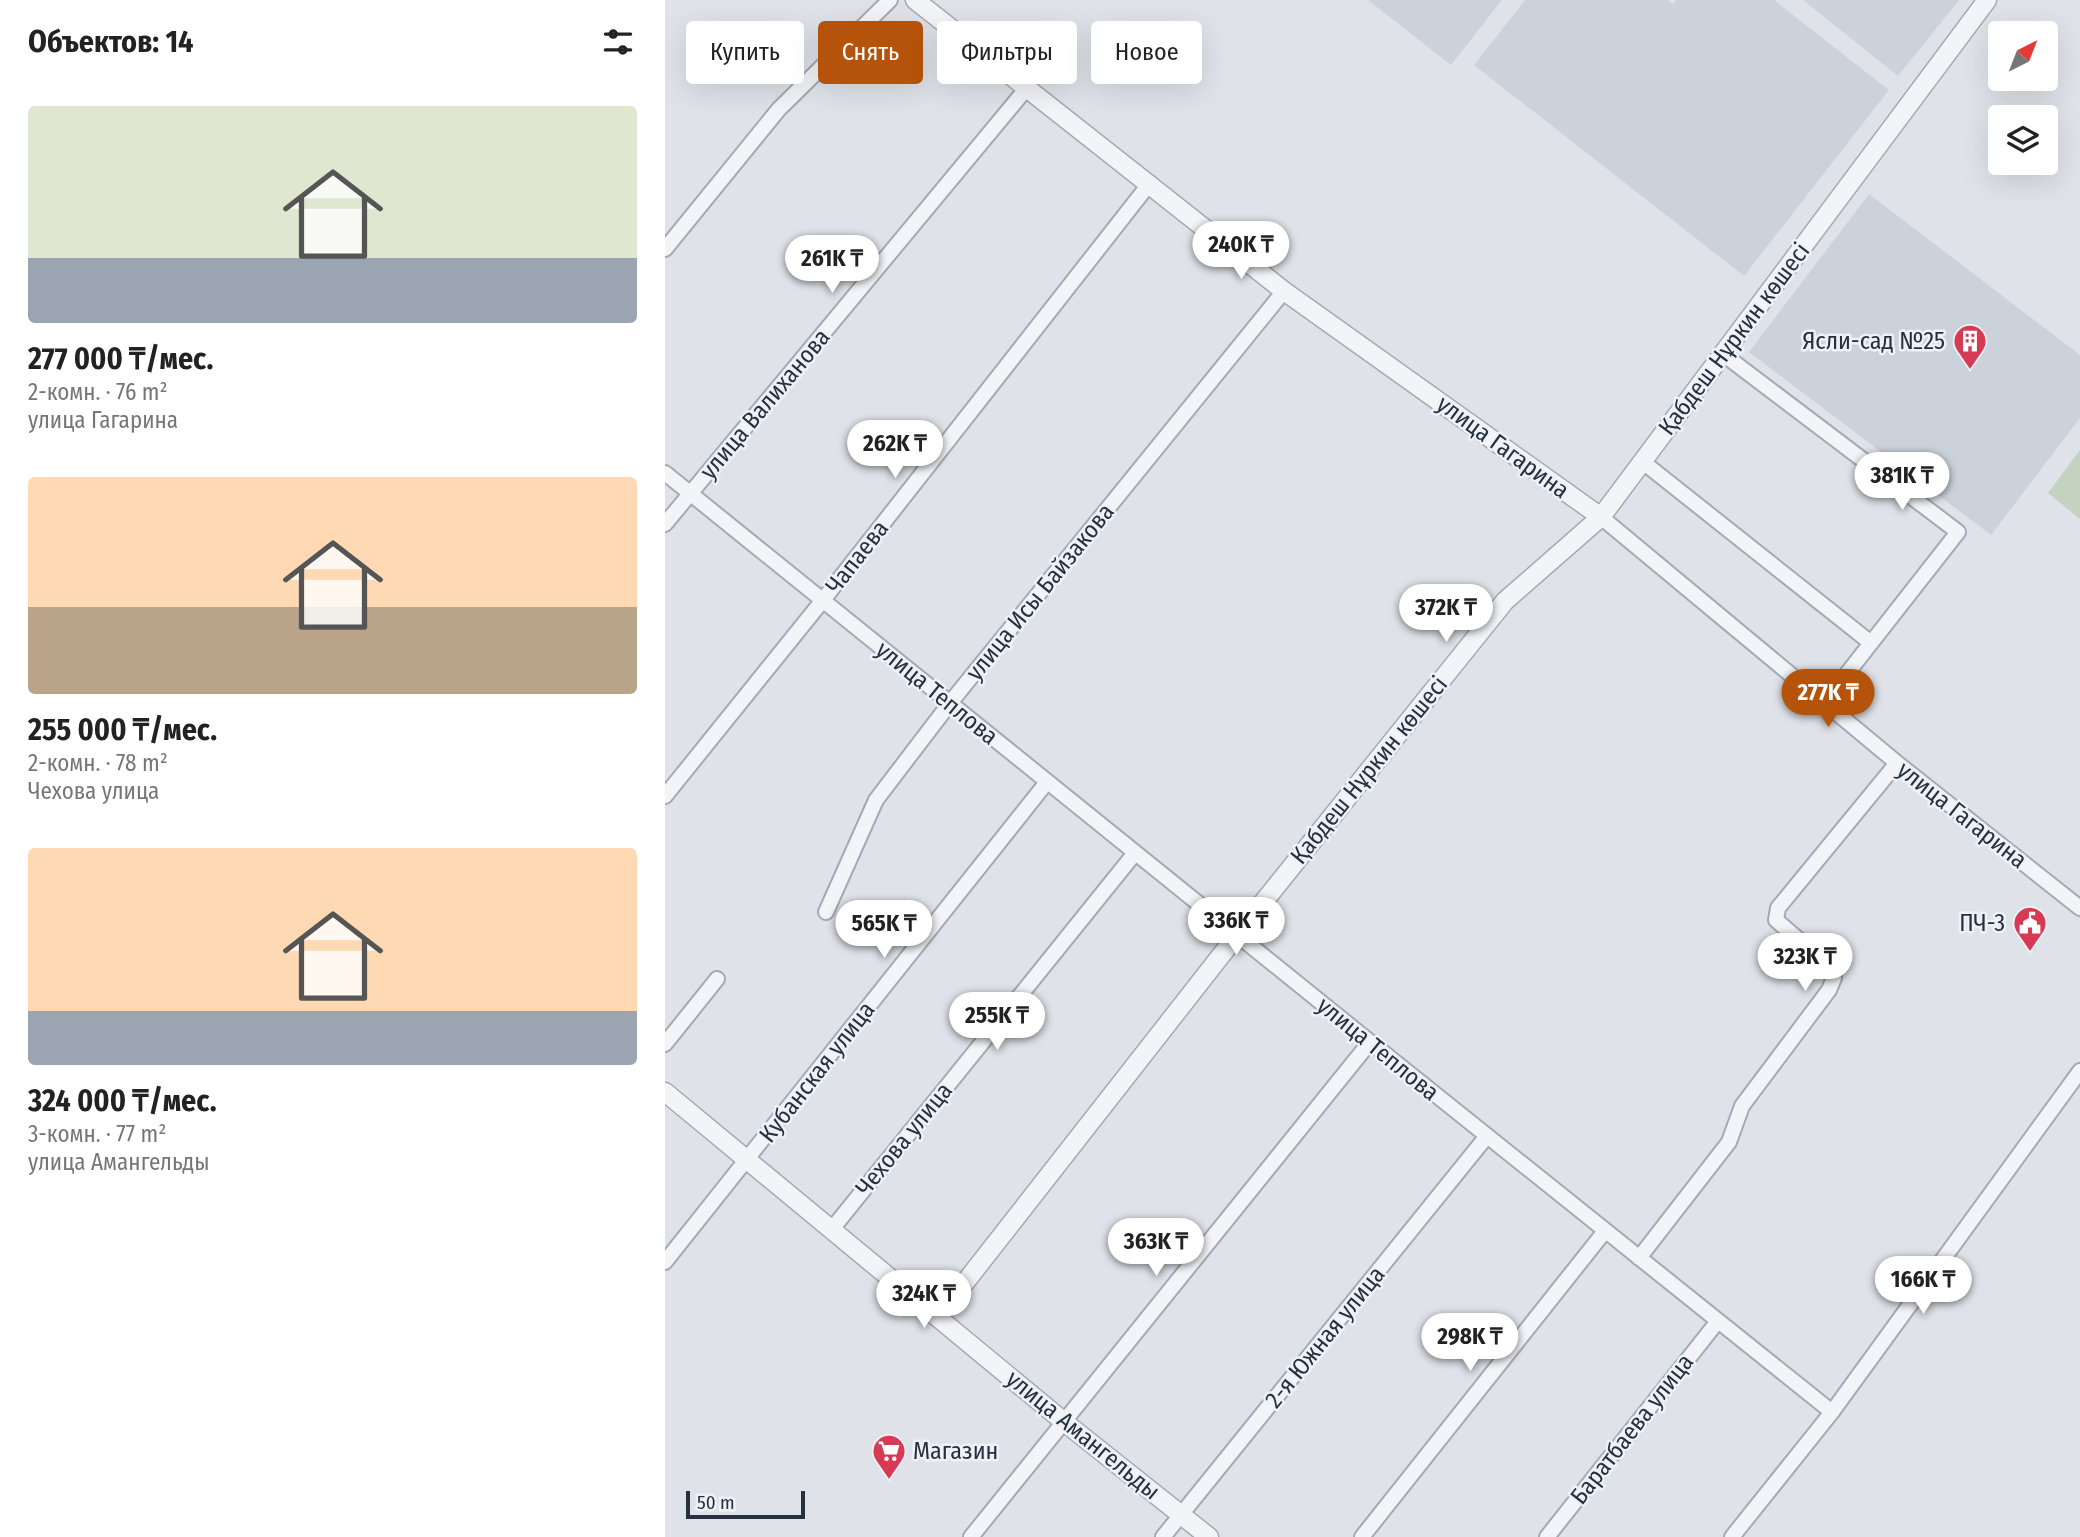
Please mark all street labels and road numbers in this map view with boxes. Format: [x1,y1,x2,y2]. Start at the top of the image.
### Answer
street label: Қабдеш Нұркин көшесі [1653,237,1815,441]
street label: улица Валиханова [694,323,836,485]
street label: улица Гагарина [1431,390,1575,504]
street label: улица Исы Байзакова [960,498,1120,686]
street label: Чапаева [820,515,894,599]
street label: улица Теплова [870,635,1004,751]
street label: Қабдеш Нұркин көшесі [1285,671,1453,869]
street label: улица Гагарина [1892,756,2032,874]
street label: улица Теплова [1311,991,1445,1107]
street label: Кубанская улица [753,996,881,1148]
street label: Чехова улица [850,1077,958,1201]
street label: 2-я Южная улица [1259,1261,1391,1413]
street label: Баратбаева улица [1565,1348,1699,1510]
street label: улица Амангельды [1001,1365,1165,1505]

